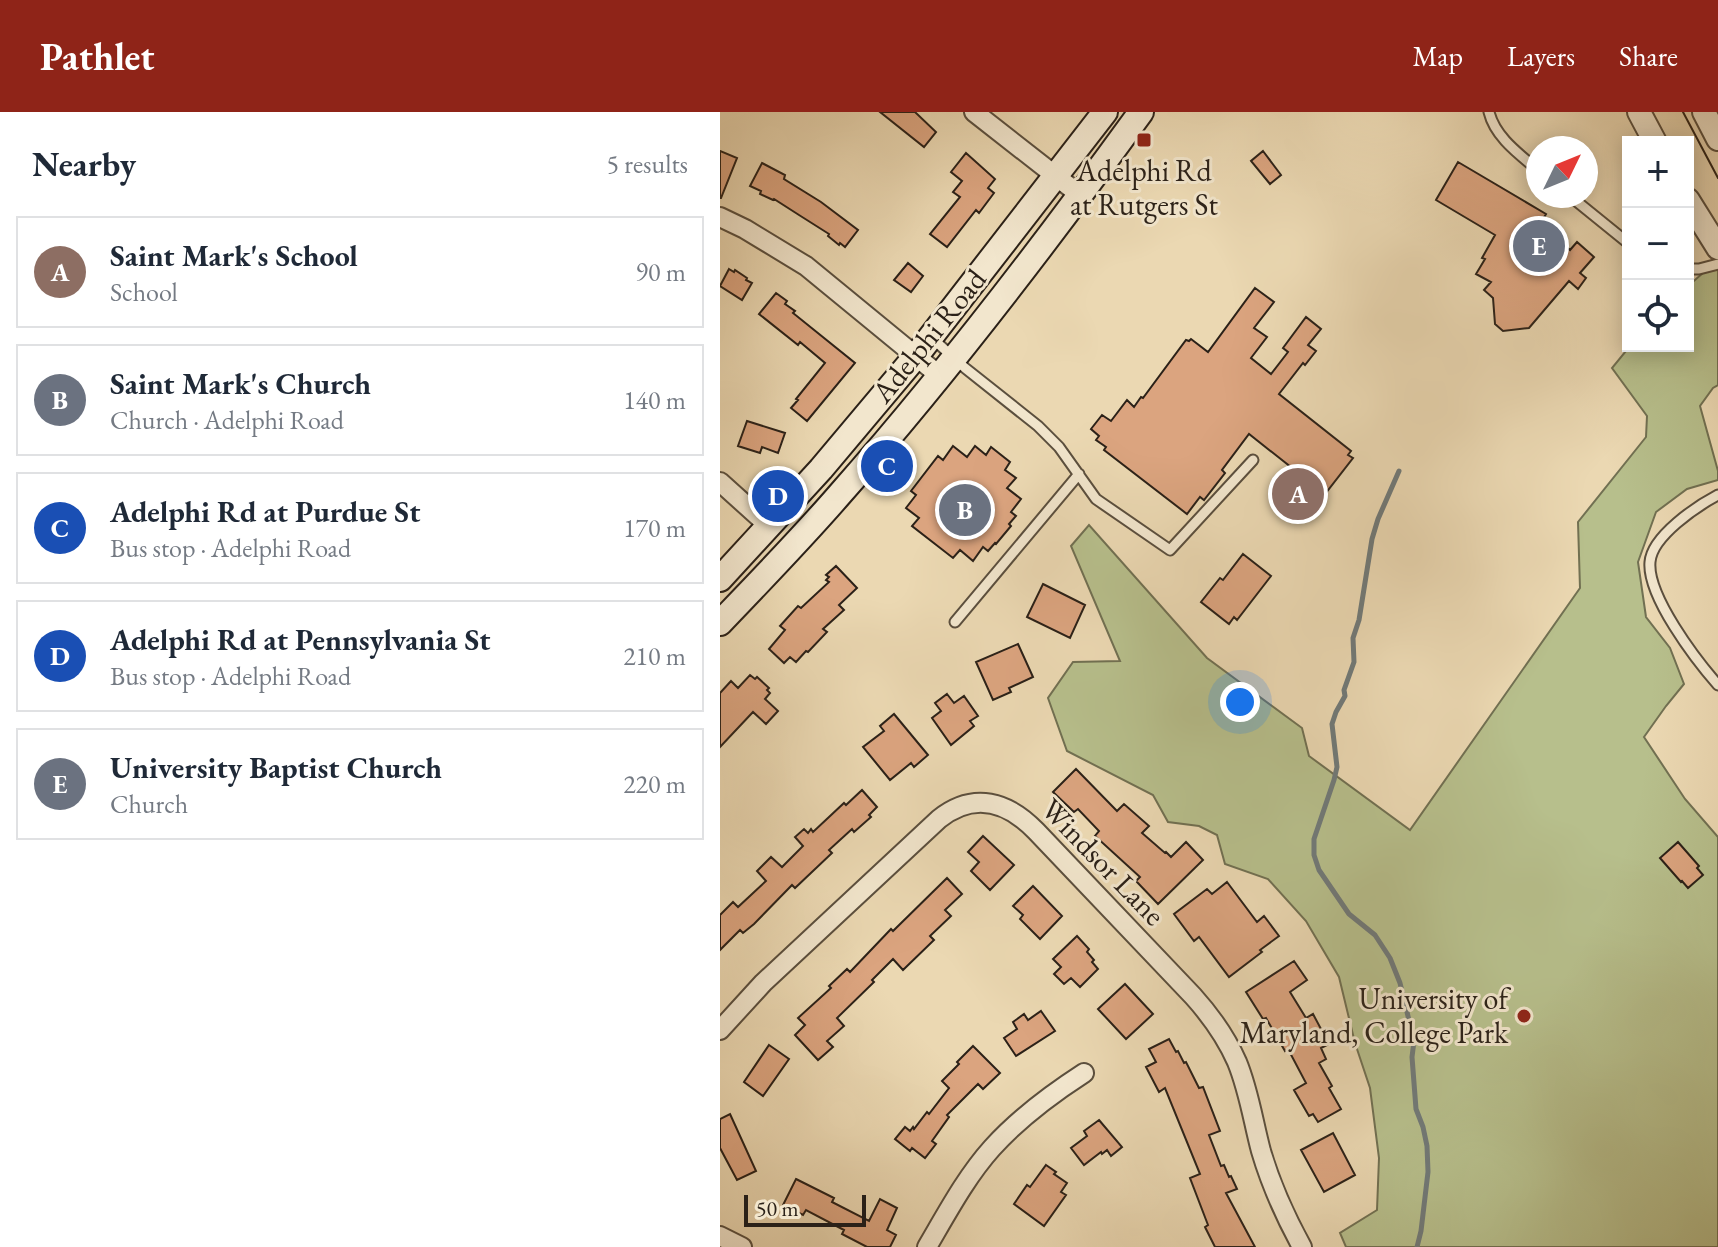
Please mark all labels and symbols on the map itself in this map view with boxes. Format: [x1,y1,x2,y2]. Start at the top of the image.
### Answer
marker: Adelphi Rd at Rutgers St [1135,131,1153,149]
north arrow [1526,136,1598,208]
place label: Adelphi Rd at Rutgers St [1070,151,1218,224]
pin: E [1513,216,1565,276]
street label: Adelphi Road [862,260,995,412]
pin: C [861,436,913,496]
pin: A [1272,464,1324,524]
pin: D [752,466,804,526]
pin: B [939,480,991,540]
your location [1220,682,1260,722]
street label: Windsor Lane [1033,790,1174,934]
place label: University of Maryland, College Park [1240,979,1511,1052]
marker: University of Maryland, College Park [1515,1007,1533,1025]
scale bar [744,1191,866,1227]

